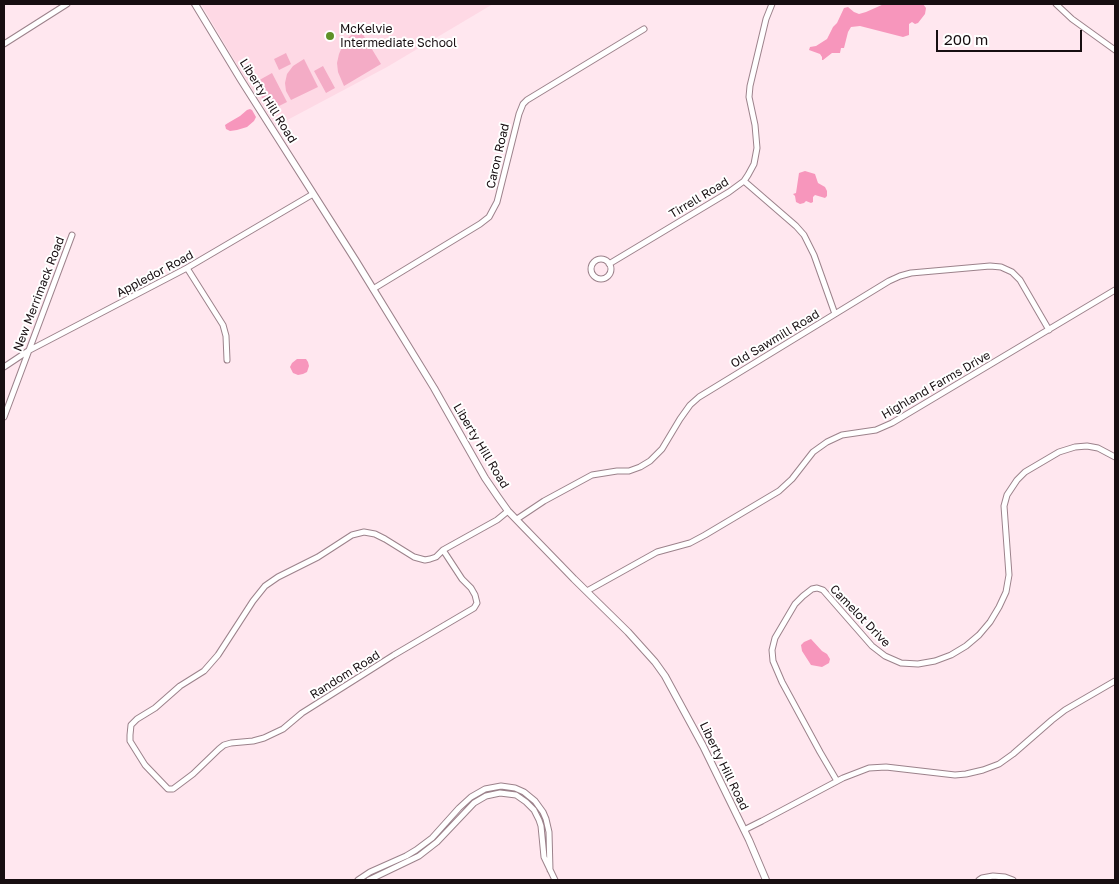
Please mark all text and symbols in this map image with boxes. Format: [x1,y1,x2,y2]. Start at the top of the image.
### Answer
scale bar [939,20,1085,52]
place label: McKelvie Intermediate School [340,22,457,50]
marker: McKelvie Intermediate School [324,30,336,42]
text: 200 m [944,30,988,48]
street label: Liberty Hill Road [236,56,300,146]
street label: Caron Road [484,122,512,190]
street label: Tirrell Road [667,175,731,221]
street label: New Merrimack Road [10,235,68,353]
street label: Appledor Road [114,248,196,300]
street label: Old Sawmill Road [728,307,822,371]
street label: Highland Farms Drive [879,348,993,422]
street label: Liberty Hill Road [450,401,512,491]
street label: Camelot Drive [827,582,893,650]
street label: Random Road [307,648,383,702]
street label: Liberty Hill Road [696,719,752,813]

